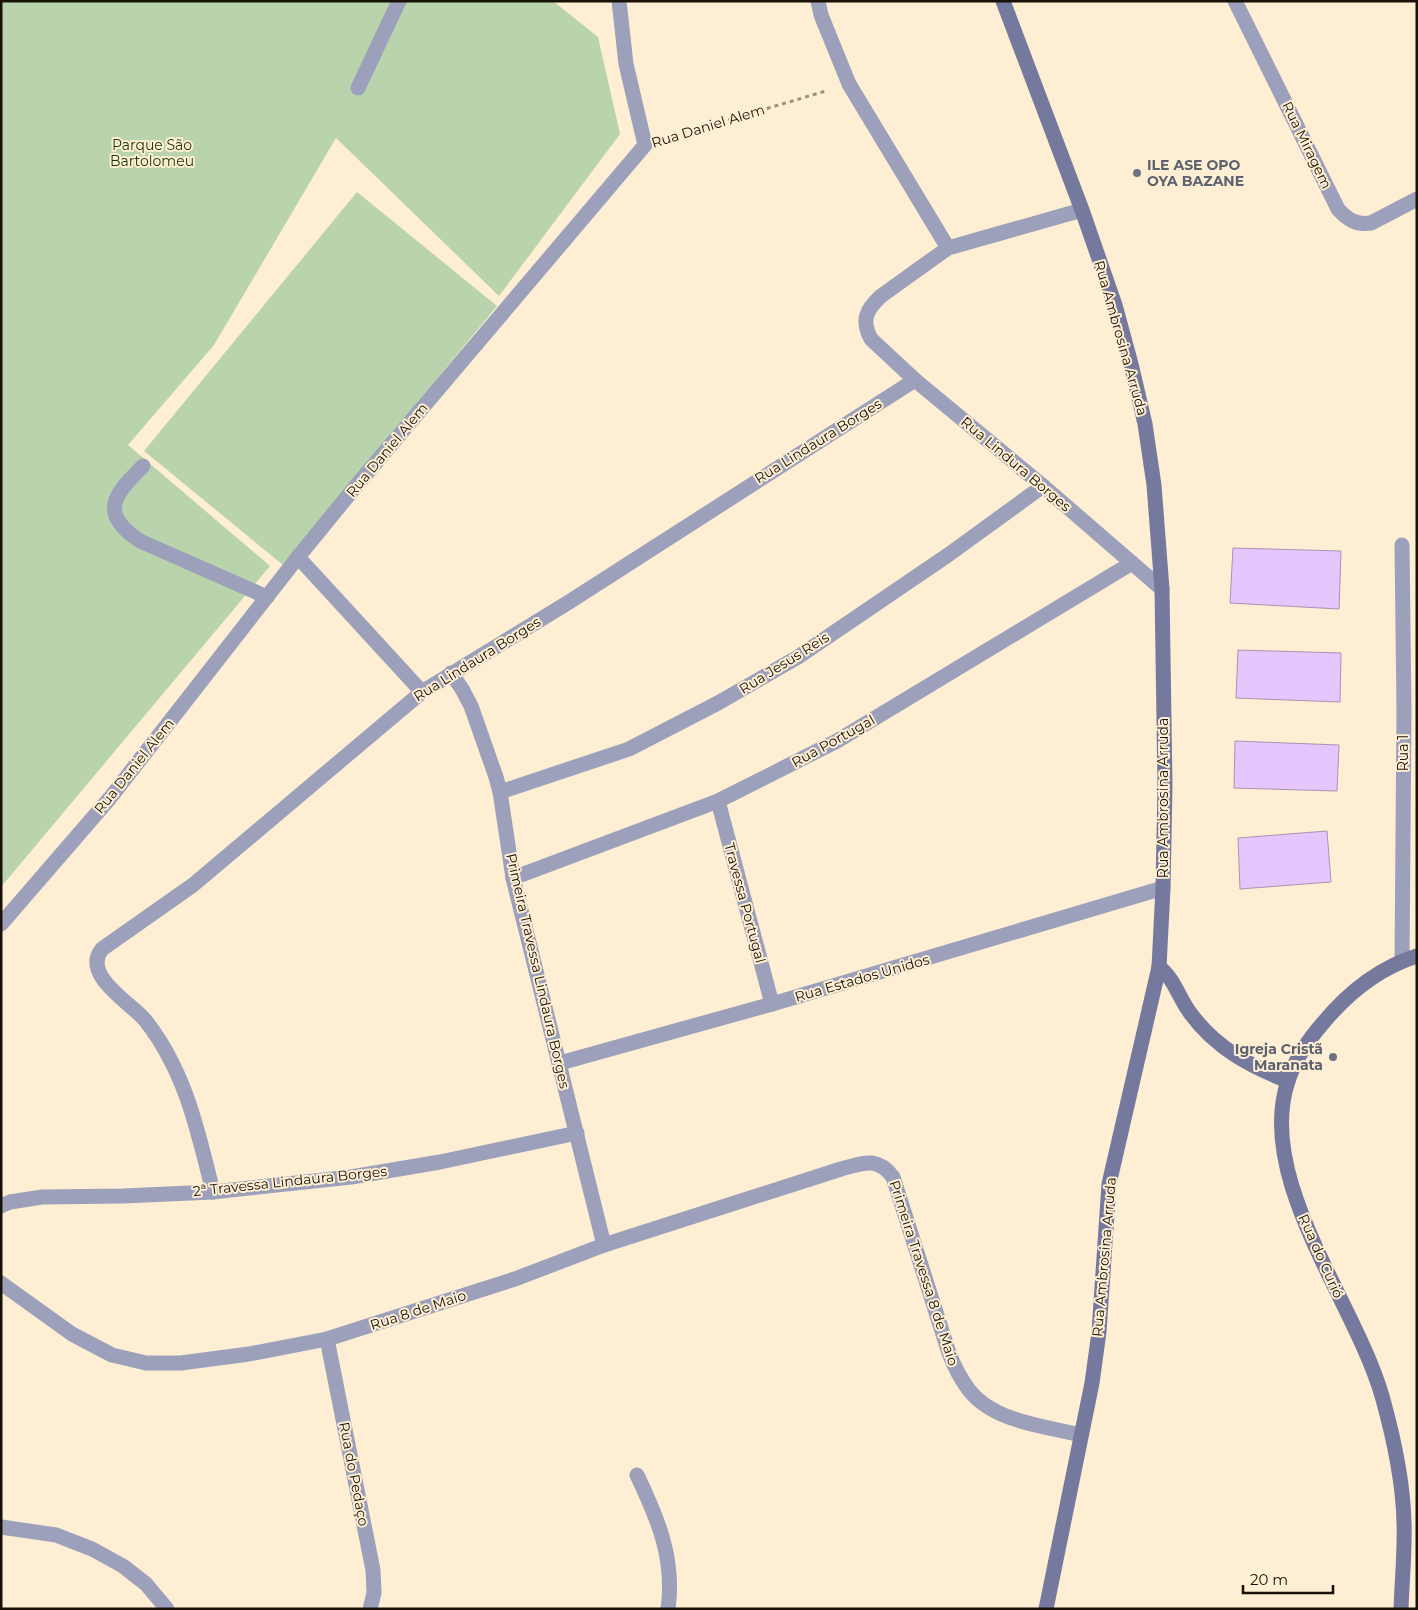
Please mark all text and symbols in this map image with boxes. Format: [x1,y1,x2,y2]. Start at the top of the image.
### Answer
street label: Rua Miragem [1278,98,1336,192]
street label: Rua Daniel Alem [649,100,767,152]
park label: Parque São Bartolomeu [110,136,194,170]
place label: ILE ASE OPO OYA BAZANE [1147,156,1244,190]
marker: ILE ASE OPO OYA BAZANE [1131,167,1143,179]
street label: Rua Ambrosina Arruda [1090,258,1152,418]
street label: Rua Lindaura Borges [751,394,885,488]
street label: Rua Daniel Alem [342,399,432,501]
street label: Rua Lindura Borges [957,413,1075,515]
street label: Rua Lindaura Borges [410,612,544,706]
street label: Rua Jesus Reis [736,628,833,698]
street label: Rua Portugal [788,711,878,771]
street label: Rua Daniel Alem [90,715,178,817]
street label: Rua Ambrosina Arruda [1154,718,1172,878]
street label: Rua 1 [1394,735,1412,771]
street label: Travessa Portugal [720,841,770,965]
street label: Primeira Travessa Lindaura Borges [502,852,574,1090]
street label: Rua Estados Unidos [793,950,932,1006]
place label: Igreja Cristã Maranata [1235,1040,1323,1074]
marker: Igreja Cristã Maranata [1327,1051,1339,1063]
street label: 2ª Travessa Lindaura Borges [192,1162,388,1200]
street label: Rua Ambrosina Arruda [1088,1176,1120,1338]
street label: Primeira Travessa 8 de Maio [885,1178,963,1368]
street label: Rua do Curió [1294,1211,1348,1301]
street label: Rua 8 de Maio [368,1286,468,1334]
street label: Rua do Pedaço [335,1420,373,1528]
scale bar [1243,1562,1333,1594]
text: 20 m [1250,1570,1288,1589]

